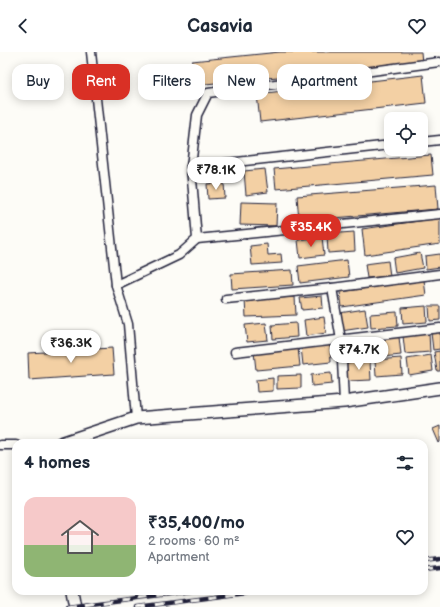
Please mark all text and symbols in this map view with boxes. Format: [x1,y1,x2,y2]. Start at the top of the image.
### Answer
icon: back [12,15,34,37]
icon: heart [406,15,428,37]
text: Casavia [187,16,253,37]
chip: Buy [12,64,64,100]
chip: Rent [72,64,130,100]
chip: Filters [138,64,205,100]
chip: New [213,64,269,100]
chip: Apartment [277,64,372,100]
map controls [384,112,428,156]
button: locate [384,112,428,156]
pin: ₹78.1K [183,157,249,191]
text: ₹78.1K [196,162,236,178]
pin: ₹35.4K [278,214,344,248]
text: ₹35.4K [290,219,332,235]
pin: ₹36.3K [38,330,104,364]
text: ₹36.3K [50,335,92,351]
pin: ₹74.7K [326,337,392,371]
text: ₹74.7K [338,342,380,358]
icon: filters [394,452,416,474]
text: 4 homes [24,453,90,473]
icon: home [56,513,104,561]
text: ₹35,400/mo [148,513,245,533]
icon: heart [394,526,416,548]
text: 2 rooms · 60 m² [148,533,240,549]
text: Apartment [148,549,209,565]

